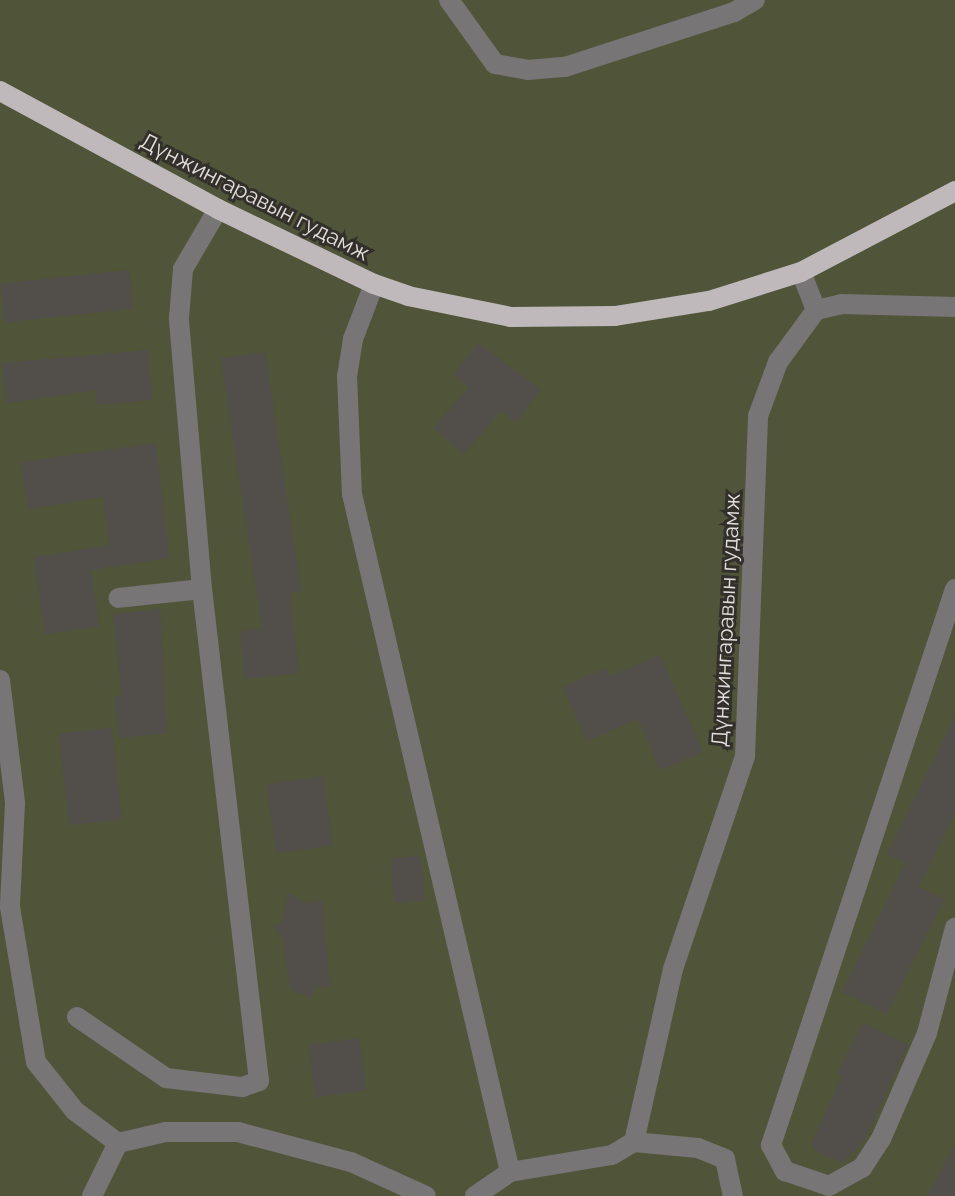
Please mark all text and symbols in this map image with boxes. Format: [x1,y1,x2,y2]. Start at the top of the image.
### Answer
street label: Дүнжингаравын гудамж [136,128,374,266]
street label: Дүнжингаравын гудамж [706,492,746,748]

